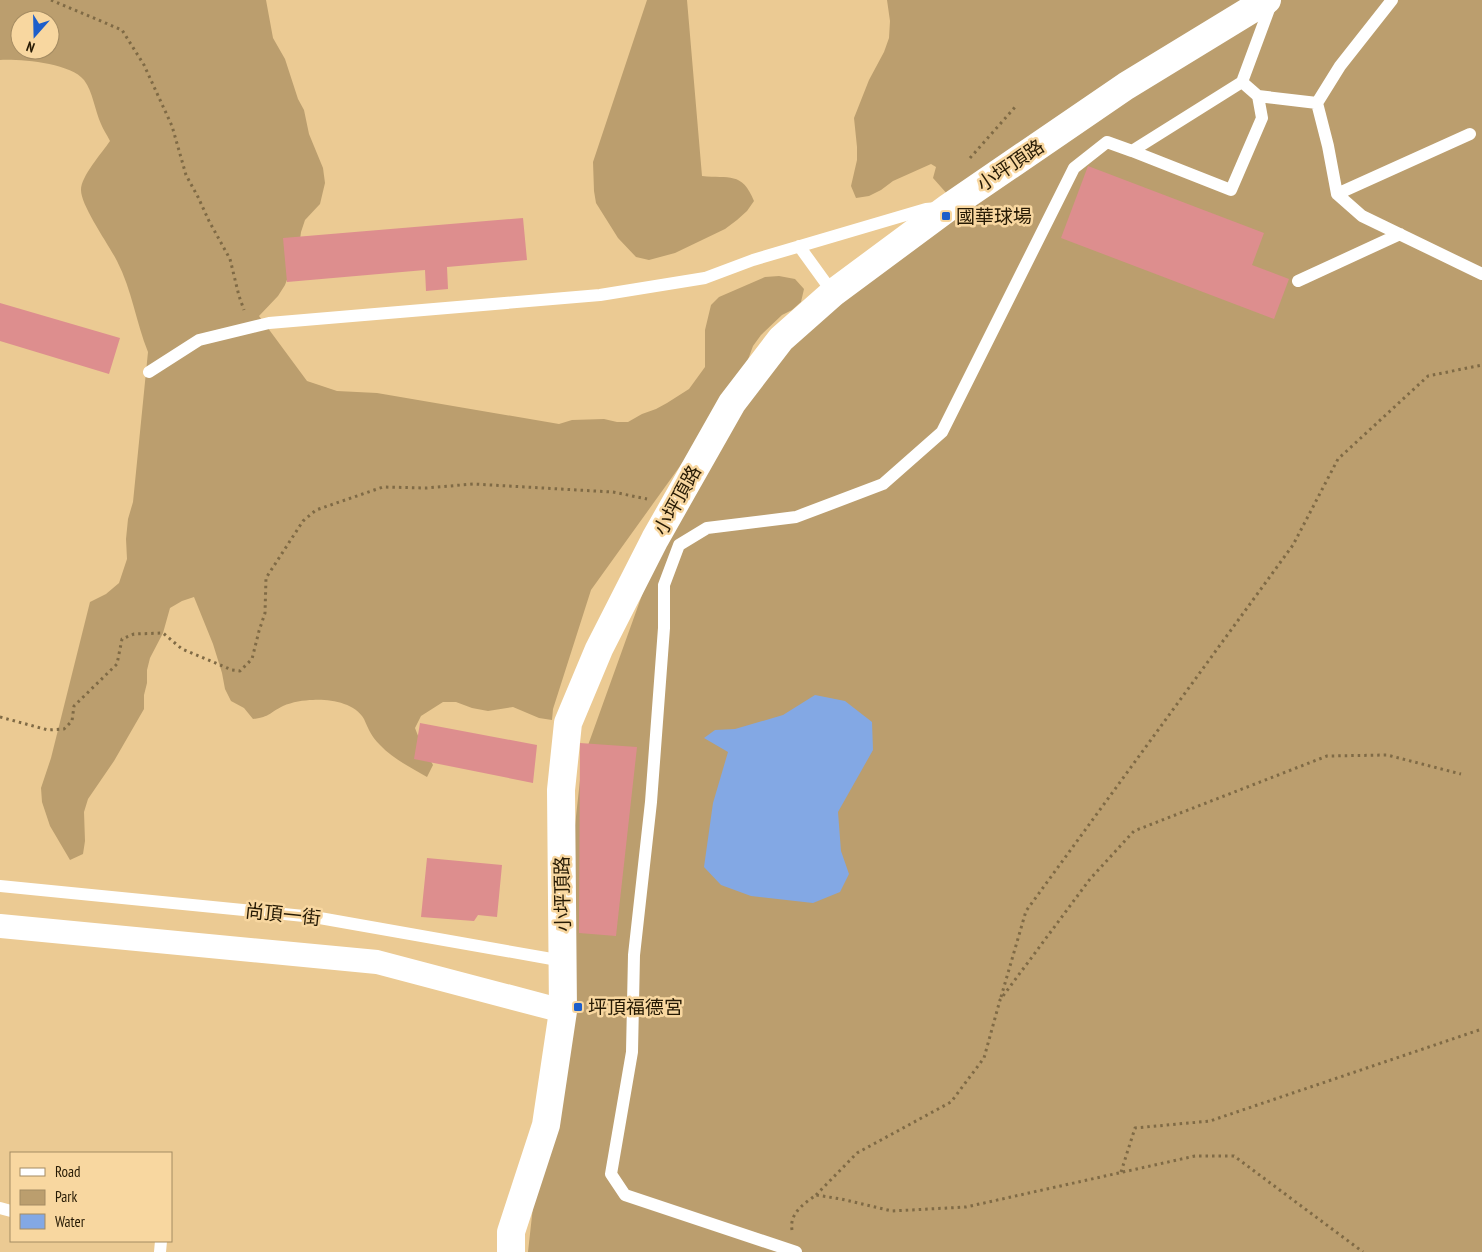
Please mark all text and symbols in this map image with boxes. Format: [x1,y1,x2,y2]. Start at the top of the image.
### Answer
north arrow [10,10,60,60]
text: N [24,37,37,57]
street label: 小坪頂路 [972,134,1048,196]
place label: 國華球場 [956,204,1032,228]
marker: 國華球場 [940,210,952,222]
street label: 小坪頂路 [648,461,706,539]
street label: 小坪頂路 [549,856,575,932]
street label: 尚頂一街 [244,898,322,930]
place label: 坪頂福德宮 [588,995,683,1019]
marker: 坪頂福德宮 [572,1001,584,1013]
legend [10,1152,172,1242]
text: Road [55,1162,81,1181]
text: Park [55,1187,77,1206]
text: Water [55,1212,86,1231]

